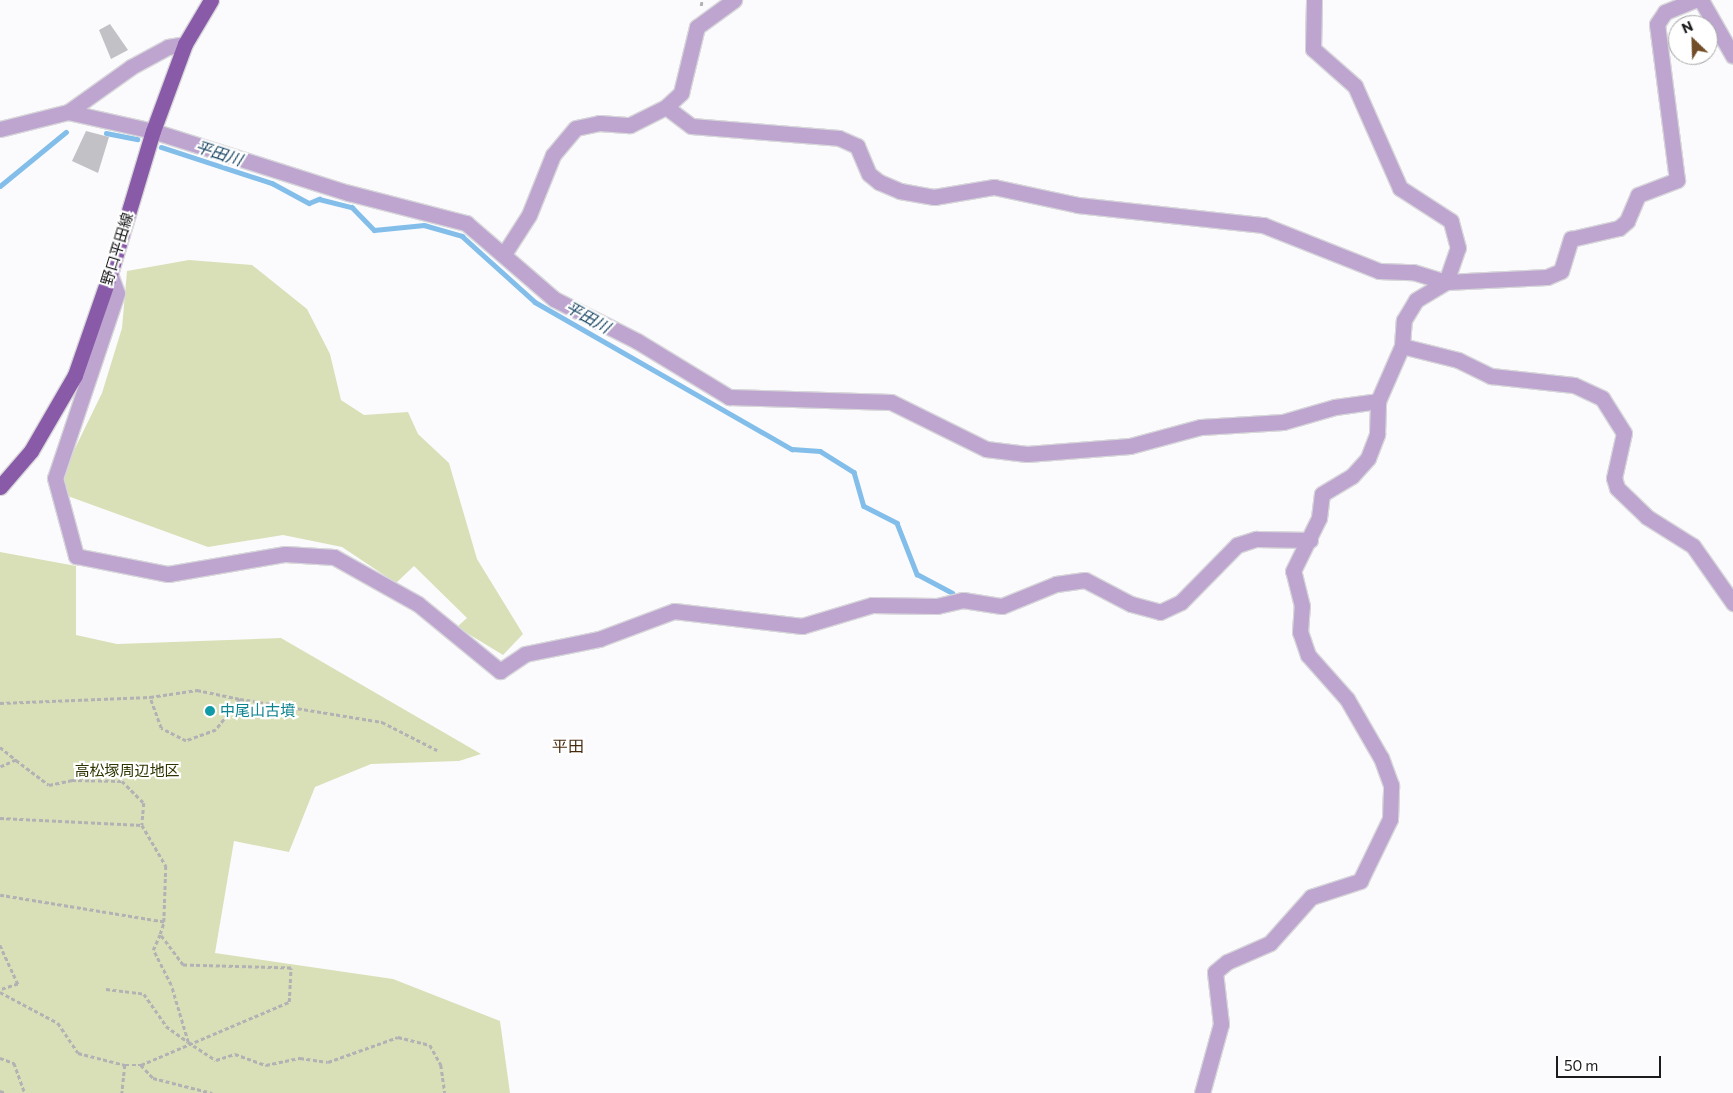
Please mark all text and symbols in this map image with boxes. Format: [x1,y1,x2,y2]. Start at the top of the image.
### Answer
north arrow [1668,15,1718,65]
text: N [1679,17,1695,37]
water label: 平田川 [193,136,245,170]
street label: 野口平田線 [97,211,137,287]
water label: 平田川 [562,297,614,337]
place label: 中尾山古墳 [220,702,295,720]
marker: 中尾山古墳 [204,705,216,717]
district label: 平田 [552,736,584,756]
park label: 高松塚周辺地区 [75,762,179,780]
scale bar [1558,1046,1663,1078]
text: 50 m [1564,1056,1598,1074]

